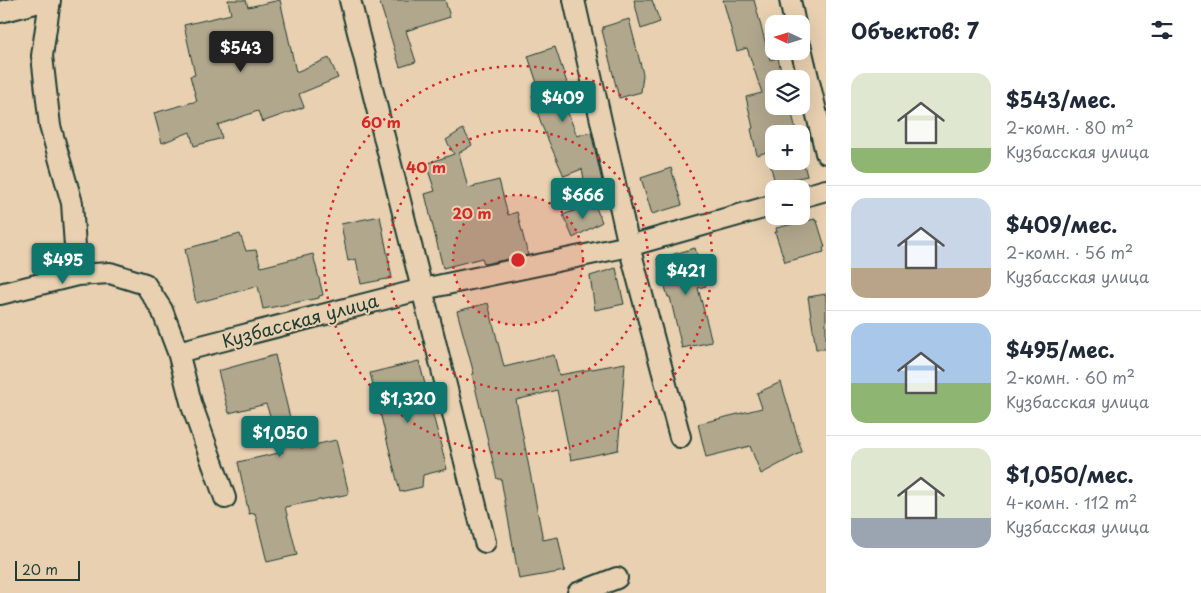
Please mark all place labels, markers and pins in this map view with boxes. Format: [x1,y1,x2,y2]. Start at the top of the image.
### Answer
pin: $543 [211,30,271,73]
pin: $409 [533,80,593,123]
pin: $666 [553,178,613,220]
pin: $495 [33,242,93,285]
centre of rings [509,251,527,269]
pin: $421 [656,254,716,296]
pin: $1,320 [367,382,449,424]
pin: $1,050 [239,416,321,458]

